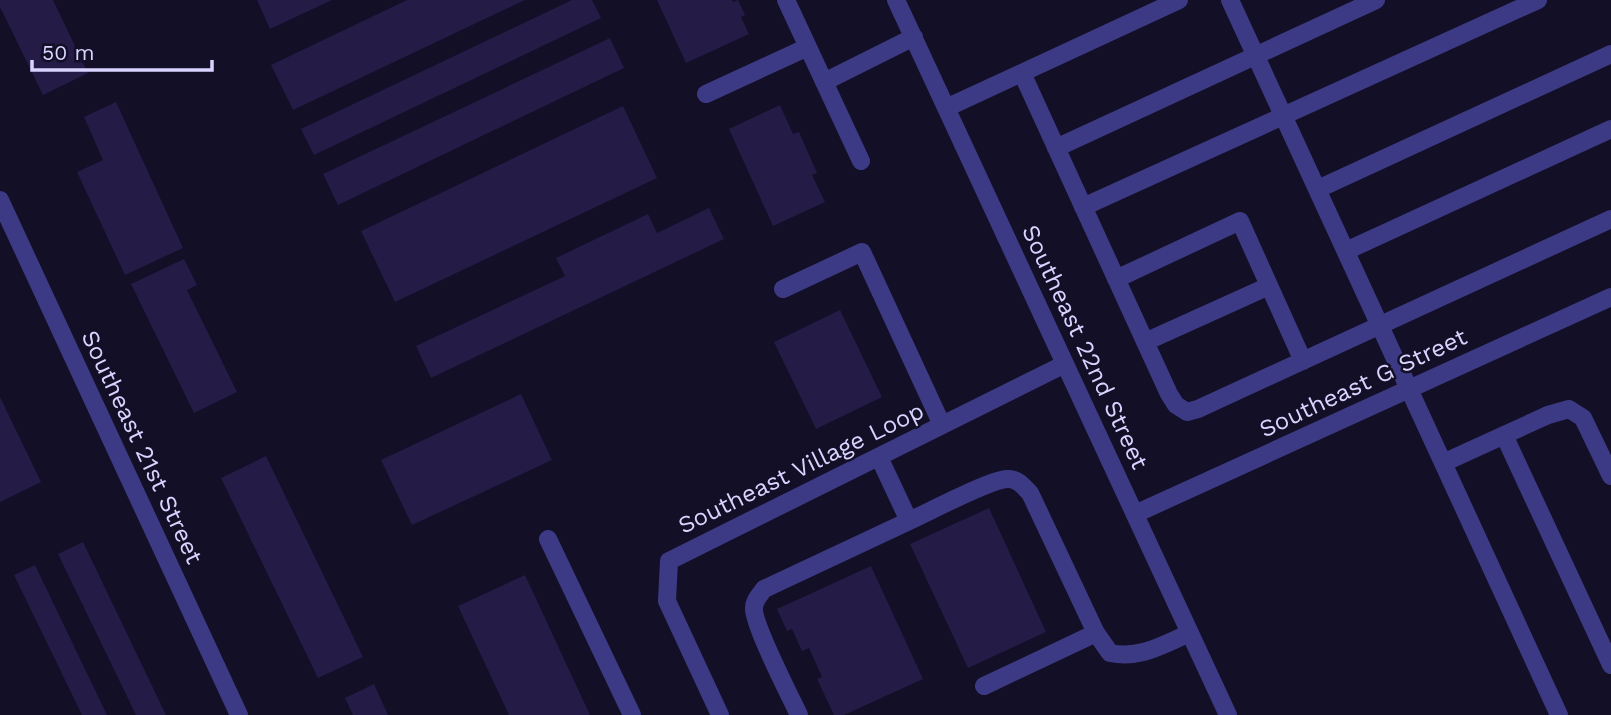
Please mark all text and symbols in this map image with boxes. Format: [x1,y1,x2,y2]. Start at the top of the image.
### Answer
scale bar [32,28,212,72]
text: 50 m [42,40,94,65]
street label: Southeast 22nd Street [1016,220,1154,474]
street label: Southeast G Street [1255,323,1471,443]
street label: Southeast 21st Street [76,326,208,568]
street label: Southeast Village Loop [674,396,928,540]

